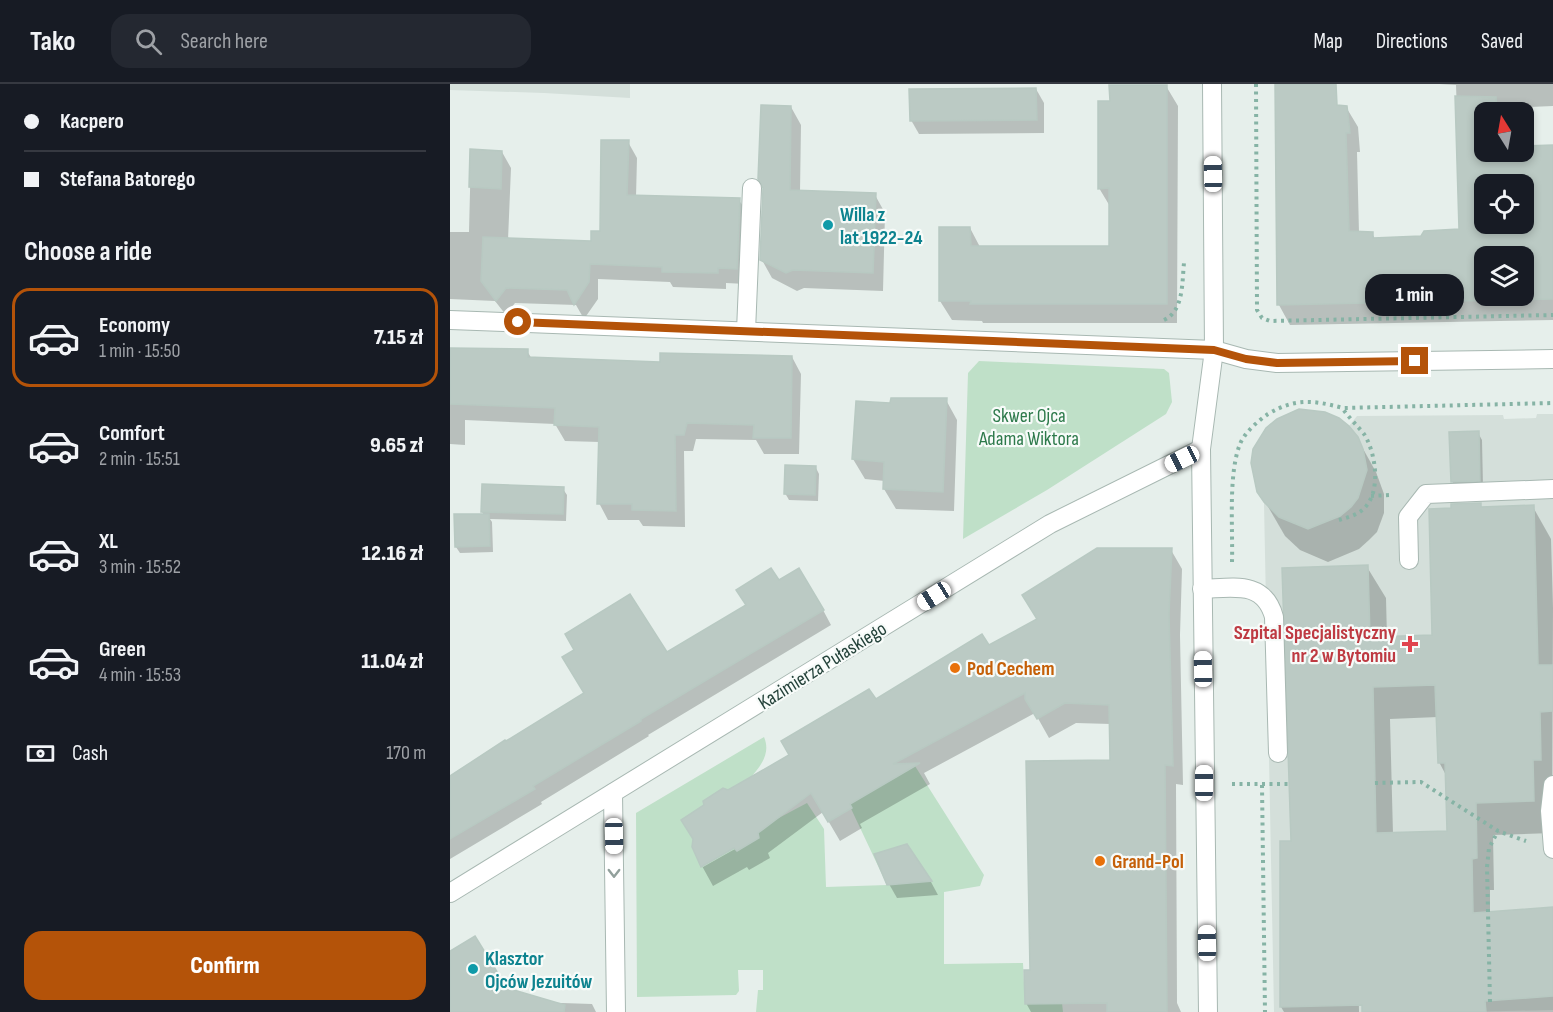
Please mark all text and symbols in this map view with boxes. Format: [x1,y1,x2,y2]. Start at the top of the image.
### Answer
search box [111,14,531,68]
text: Tako [30,25,75,58]
icon: search [132,25,165,58]
text: Search here [180,28,268,55]
text: Map [1313,29,1343,54]
text: Directions [1376,29,1448,54]
text: Saved [1481,29,1523,54]
north arrow [1474,102,1534,162]
map controls [1474,102,1534,306]
text: Kacpero [60,108,124,135]
car [1204,156,1222,192]
text: Stefana Batorego [60,166,195,193]
button: locate [1474,174,1534,234]
place label: Willa z lat 1922-24 [840,203,922,250]
marker: Willa z lat 1922-24 [821,218,835,232]
text: Choose a ride [24,236,152,268]
button: layers [1474,246,1534,306]
callout: 1 min [1366,274,1464,316]
text: 1 min [1395,283,1434,307]
route start [504,308,531,335]
icon: car [27,311,81,365]
text: Economy [99,312,170,339]
text: 7.15 zł [374,324,423,351]
text: 1 min · 15:50 [99,339,180,363]
route end [1401,347,1428,374]
park label: Skwer Ojca Adama Wiktora [978,404,1079,451]
icon: car [27,419,81,473]
text: Comfort [99,420,165,447]
text: 9.65 zł [370,432,423,459]
car [1162,443,1202,475]
text: 2 min · 15:51 [99,447,180,471]
icon: car [27,527,81,581]
text: XL [99,528,118,555]
text: 12.16 zł [362,540,423,567]
text: 3 min · 15:52 [99,555,181,579]
car [914,579,954,613]
street label: Kazimierza Pułaskiego [754,617,891,715]
place label: Szpital Specjalistyczny nr 2 w Bytomiu [1234,621,1397,668]
icon: car [27,635,81,689]
marker: Szpital Specjalistyczny nr 2 w Bytomiu [1401,635,1419,653]
text: Green [99,636,146,663]
text: 11.04 zł [361,648,423,675]
car [1194,651,1212,687]
place label: Pod Cechem [967,657,1054,681]
marker: Pod Cechem [948,661,962,675]
text: 4 min · 15:53 [99,663,181,687]
icon: cash [24,737,57,770]
text: Cash [72,740,108,767]
text: 170 m [386,741,426,765]
car [1195,765,1213,801]
car [605,818,623,854]
place label: Grand-Pol [1112,850,1184,874]
marker: Grand-Pol [1093,854,1107,868]
one-way arrow [608,868,620,877]
car [1198,925,1216,961]
button: Confirm [24,931,426,1000]
place label: Klasztor Ojców Jezuitów [485,947,592,994]
marker: Klasztor Ojców Jezuitów [466,962,480,976]

